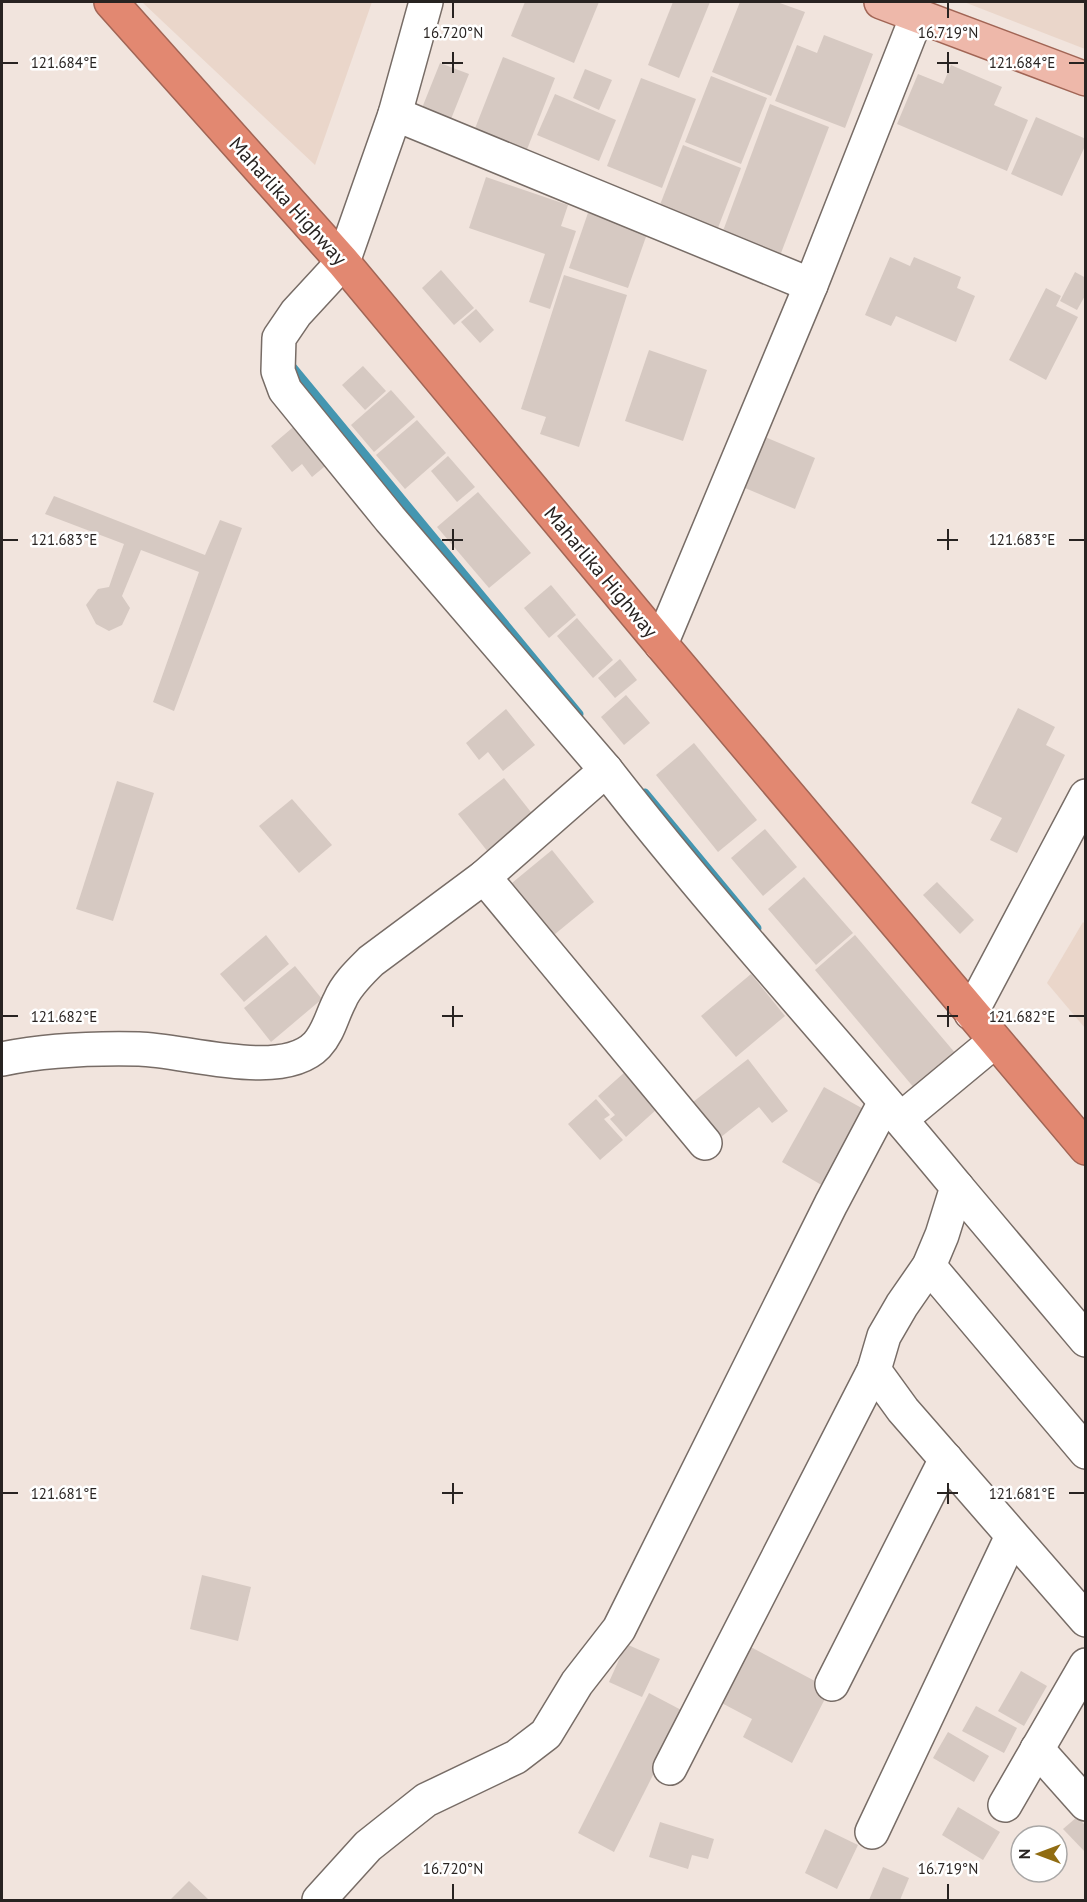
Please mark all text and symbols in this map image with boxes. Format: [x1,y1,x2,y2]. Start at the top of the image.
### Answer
text: 16.720°N [423,23,483,42]
text: 16.719°N [918,23,978,42]
text: 121.684°E [31,53,97,72]
text: 121.684°E [989,53,1055,72]
street label: Maharlika Highway [224,131,353,271]
street label: Maharlika Highway [538,501,664,644]
text: 121.683°E [31,530,97,549]
text: 121.683°E [989,530,1055,549]
text: 121.682°E [31,1007,97,1026]
text: 121.682°E [989,1007,1055,1026]
text: 121.681°E [31,1484,97,1503]
text: 121.681°E [989,1484,1055,1503]
north arrow [1009,1824,1069,1884]
text: N [1014,1849,1034,1859]
text: 16.720°N [423,1859,483,1878]
text: 16.719°N [918,1859,978,1878]

